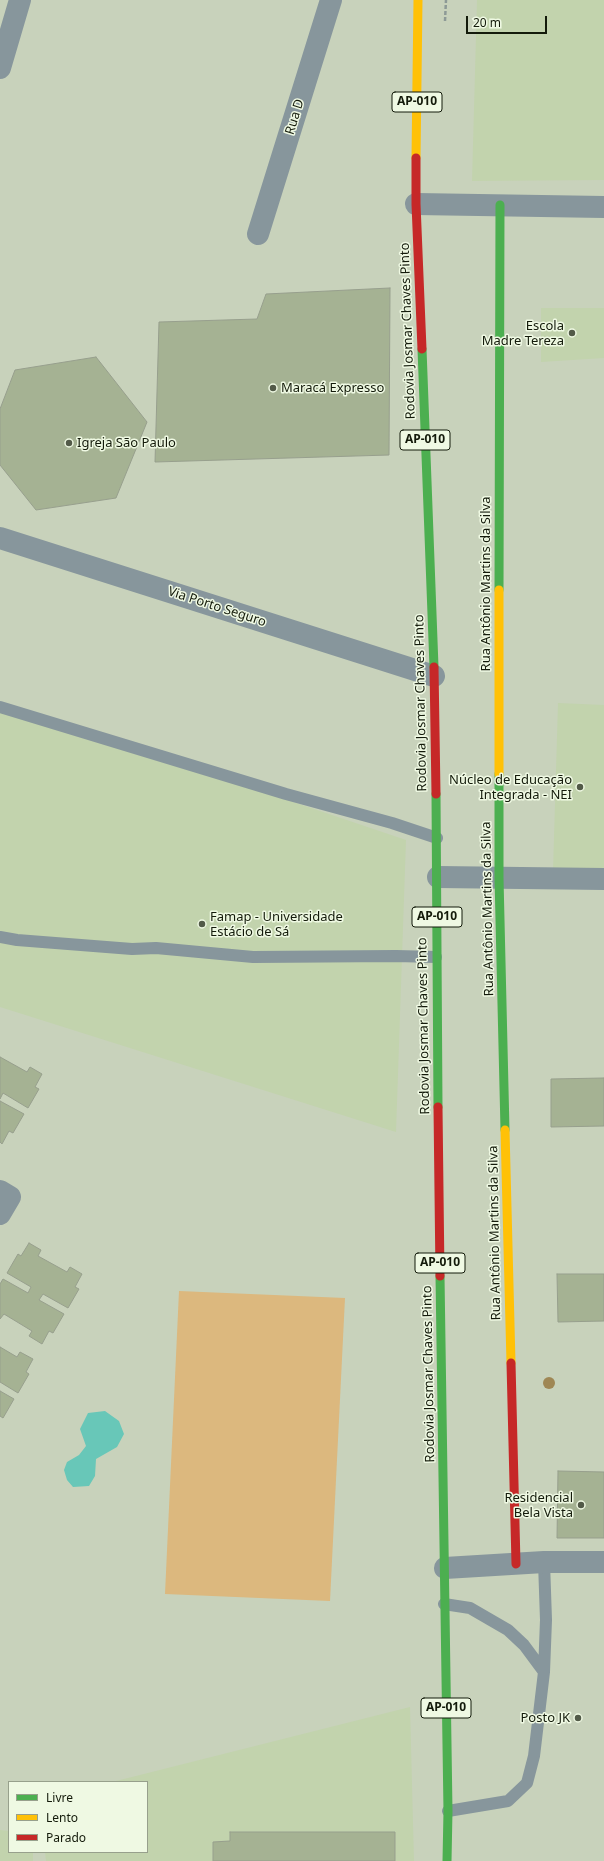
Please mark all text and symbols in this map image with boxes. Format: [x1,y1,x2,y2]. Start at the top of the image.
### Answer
scale bar [468,8,549,34]
text: 20 m [473,14,501,31]
road number: AP-010 [392,92,442,112]
street label: Rua D [282,97,308,137]
street label: Rodovia Josmar Chaves Pinto [397,242,419,420]
place label: Escola Madre Tereza [482,318,564,349]
marker: Escola Madre Tereza [567,328,577,338]
place label: Maracá Expresso [281,380,384,396]
marker: Maracá Expresso [268,383,278,393]
road number: AP-010 [400,430,450,450]
place label: Igreja São Paulo [77,435,176,451]
marker: Igreja São Paulo [64,438,74,448]
street label: Rua Antônio Martins da Silva [478,497,494,671]
street label: Via Porto Seguro [166,584,268,630]
street label: Rodovia Josmar Chaves Pinto [412,614,430,792]
place label: Núcleo de Educação Integrada - NEI [449,772,572,803]
marker: Núcleo de Educação Integrada - NEI [575,782,585,792]
street label: Rua Antônio Martins da Silva [479,821,497,997]
road number: AP-010 [412,907,462,927]
place label: Famap - Universidade Estácio de Sá [210,909,343,940]
marker: Famap - Universidade Estácio de Sá [197,919,207,929]
street label: Rodovia Josmar Chaves Pinto [415,937,433,1115]
street label: Rua Antônio Martins da Silva [486,1145,504,1321]
road number: AP-010 [415,1253,465,1273]
street label: Rodovia Josmar Chaves Pinto [420,1285,438,1463]
place label: Residencial Bela Vista [504,1490,573,1521]
marker: Residencial Bela Vista [576,1500,586,1510]
road number: AP-010 [421,1698,471,1718]
place label: Posto JK [521,1710,570,1726]
marker: Posto JK [573,1713,583,1723]
legend [8,1781,148,1853]
text: Livre [46,1789,73,1806]
text: Lento [46,1809,78,1826]
text: Parado [46,1829,86,1846]

